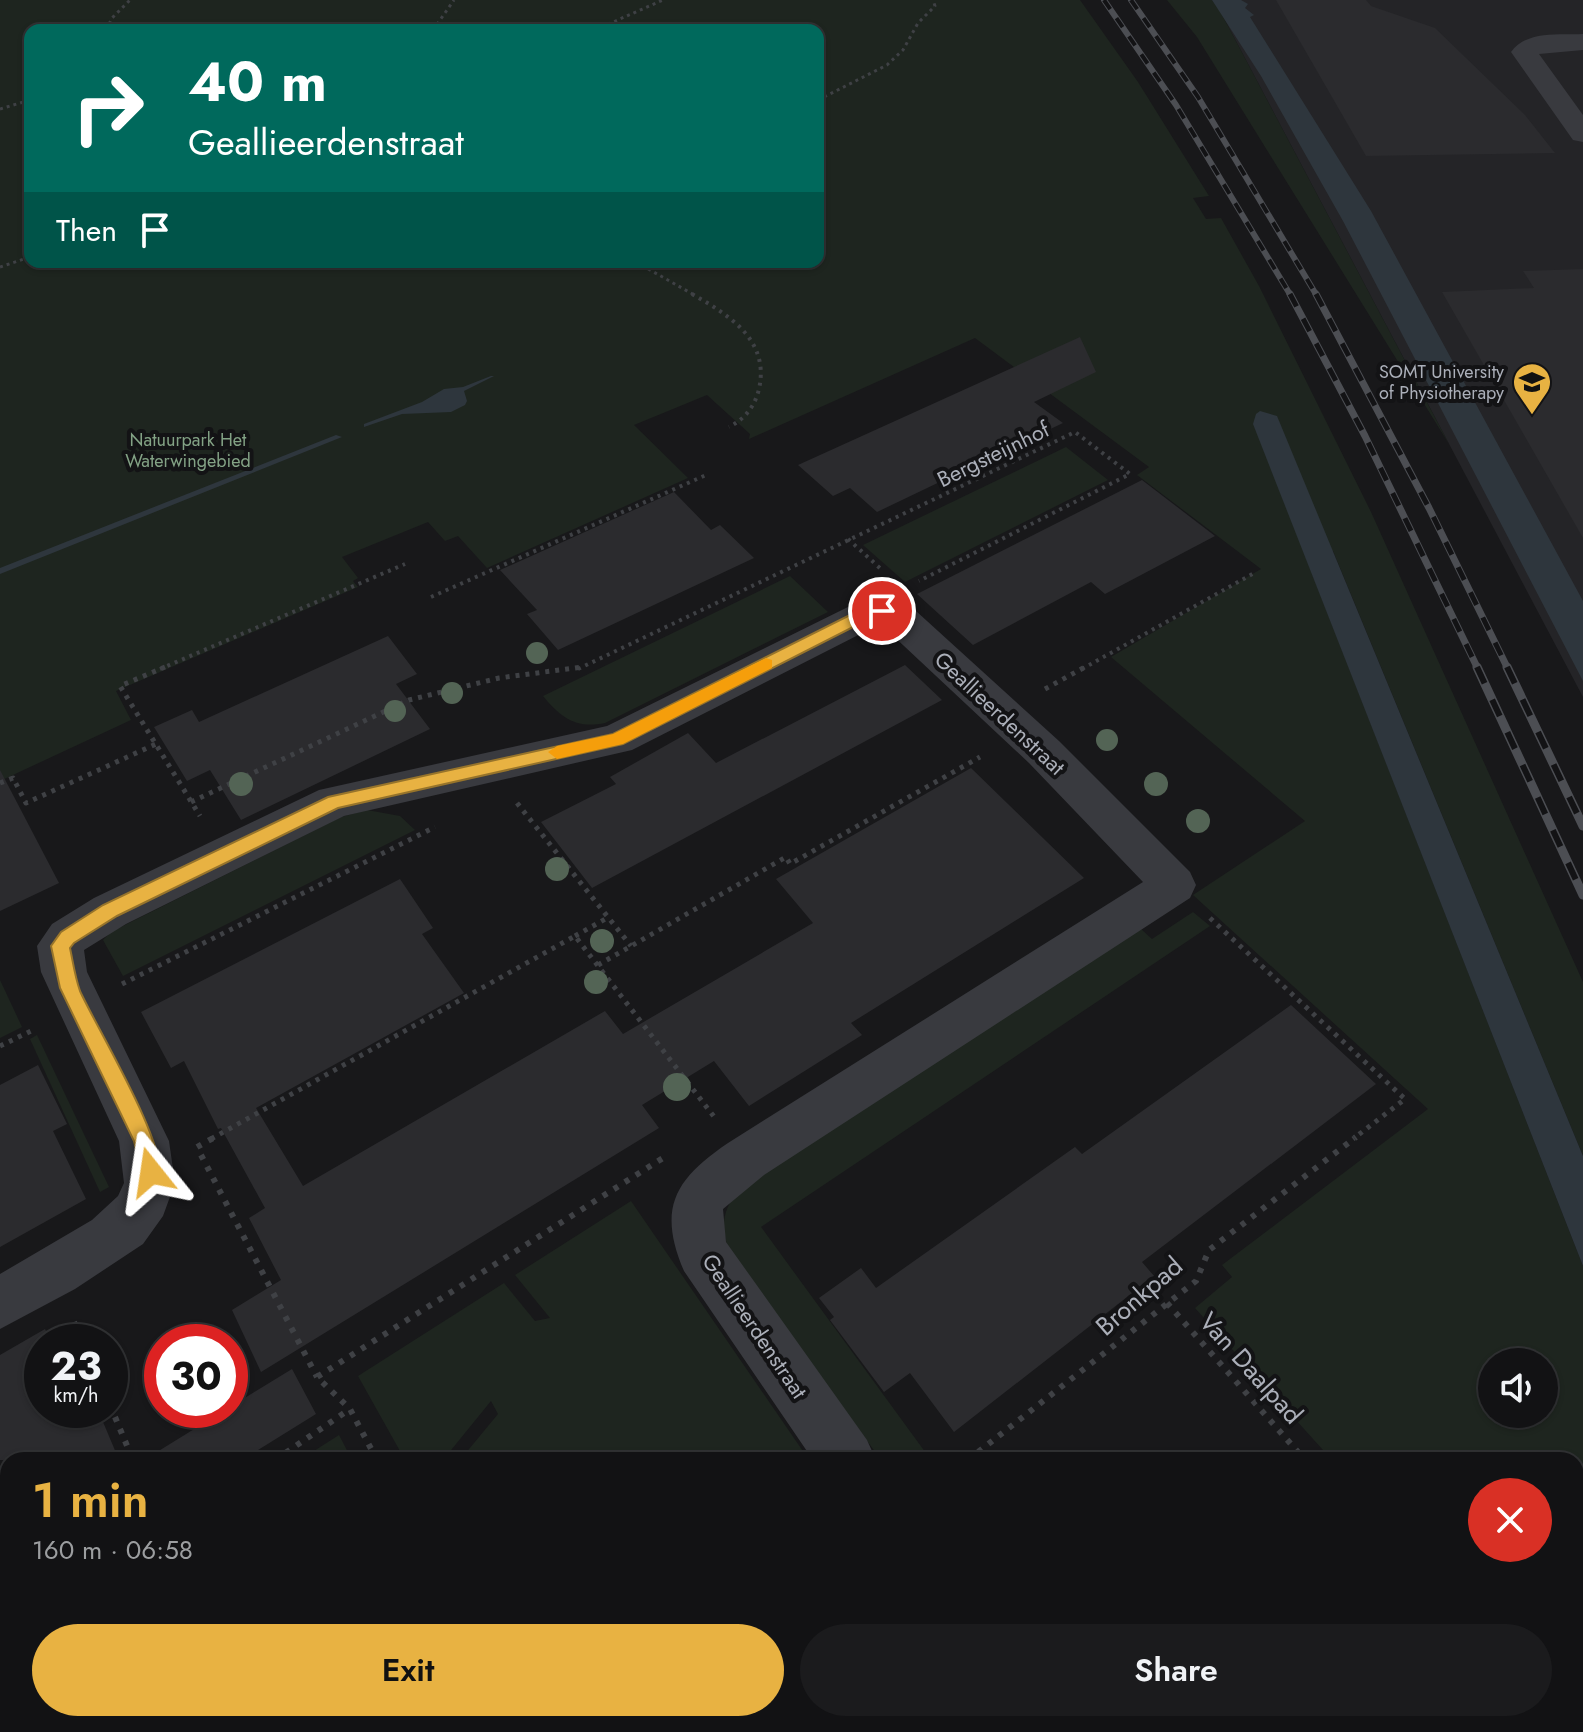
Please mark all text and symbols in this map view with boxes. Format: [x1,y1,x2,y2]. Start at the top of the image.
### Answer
text: 40 m [188,41,327,122]
icon: right [56,56,160,160]
text: Geallieerdenstraat [188,116,464,168]
icon: arrive [133,208,177,252]
text: Then [56,209,117,252]
place label: SOMT University of Physiotherapy [1379,359,1504,406]
school or university icon: SOMT University of Physiotherapy [1511,361,1553,416]
street label: Bergsteijnhof [931,413,1055,495]
park label: Natuurpark Het Waterwingebied [125,427,251,474]
pin [848,577,916,645]
icon: arrive [860,589,904,633]
street label: Geallieerdenstraat [927,644,1073,783]
position arrow [109,1130,193,1214]
street label: Geallieerdenstraat [695,1247,816,1405]
street label: Bronkpad [1087,1247,1191,1345]
street label: Van Daalpad [1190,1304,1312,1432]
speed limit sign: 30 [144,1324,248,1428]
text: 23 [50,1337,102,1395]
map controls [1478,1348,1558,1428]
button: sound [1478,1348,1558,1428]
text: km/h [53,1381,99,1410]
text: 1 min [32,1466,149,1535]
button: close [1468,1478,1552,1562]
text: 160 m · 06:58 [32,1531,193,1569]
button: Exit [32,1624,784,1716]
button: Share [800,1624,1552,1716]

